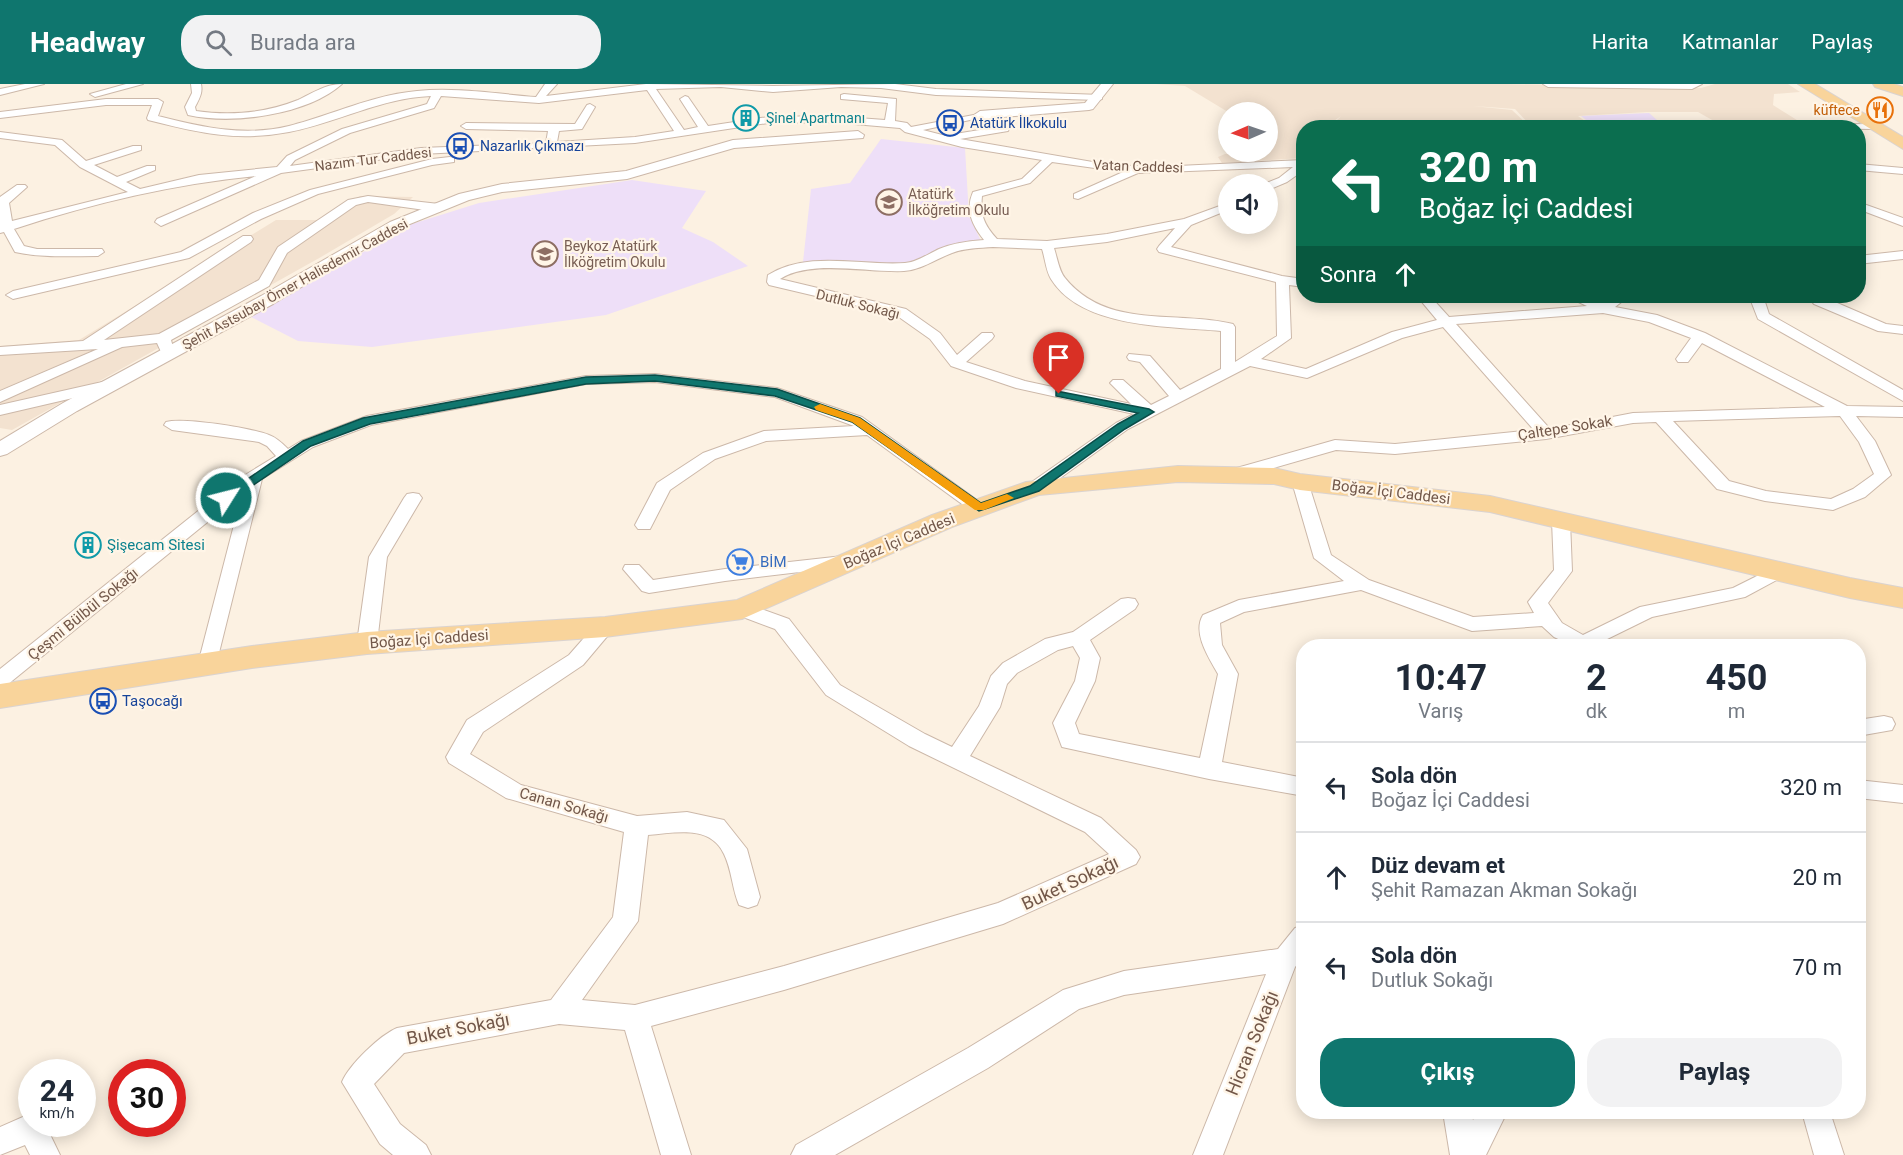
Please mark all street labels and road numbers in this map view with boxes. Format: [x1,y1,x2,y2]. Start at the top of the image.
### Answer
street label: Nazım Tur Caddesi [314,144,432,174]
street label: Vatan Caddesi [1093,156,1183,176]
street label: Şehit Astsubay Ömer Halisdemir Caddesi [180,215,410,353]
street label: Dutluk Sokağı [815,286,901,322]
street label: Çaltepe Sokak [1516,412,1614,444]
street label: Boğaz İçi Caddesi [1331,476,1451,508]
street label: Boğaz İçi Caddesi [841,509,957,573]
street label: Çeşmi Bülbül Sokağı [24,564,142,664]
street label: Boğaz İçi Caddesi [369,626,489,652]
street label: Canan Sokağı [517,784,611,826]
street label: Buket Sokağı [1018,851,1122,914]
street label: Hicran Sokağı [1221,987,1282,1098]
street label: Buket Sokağı [405,1008,511,1049]

